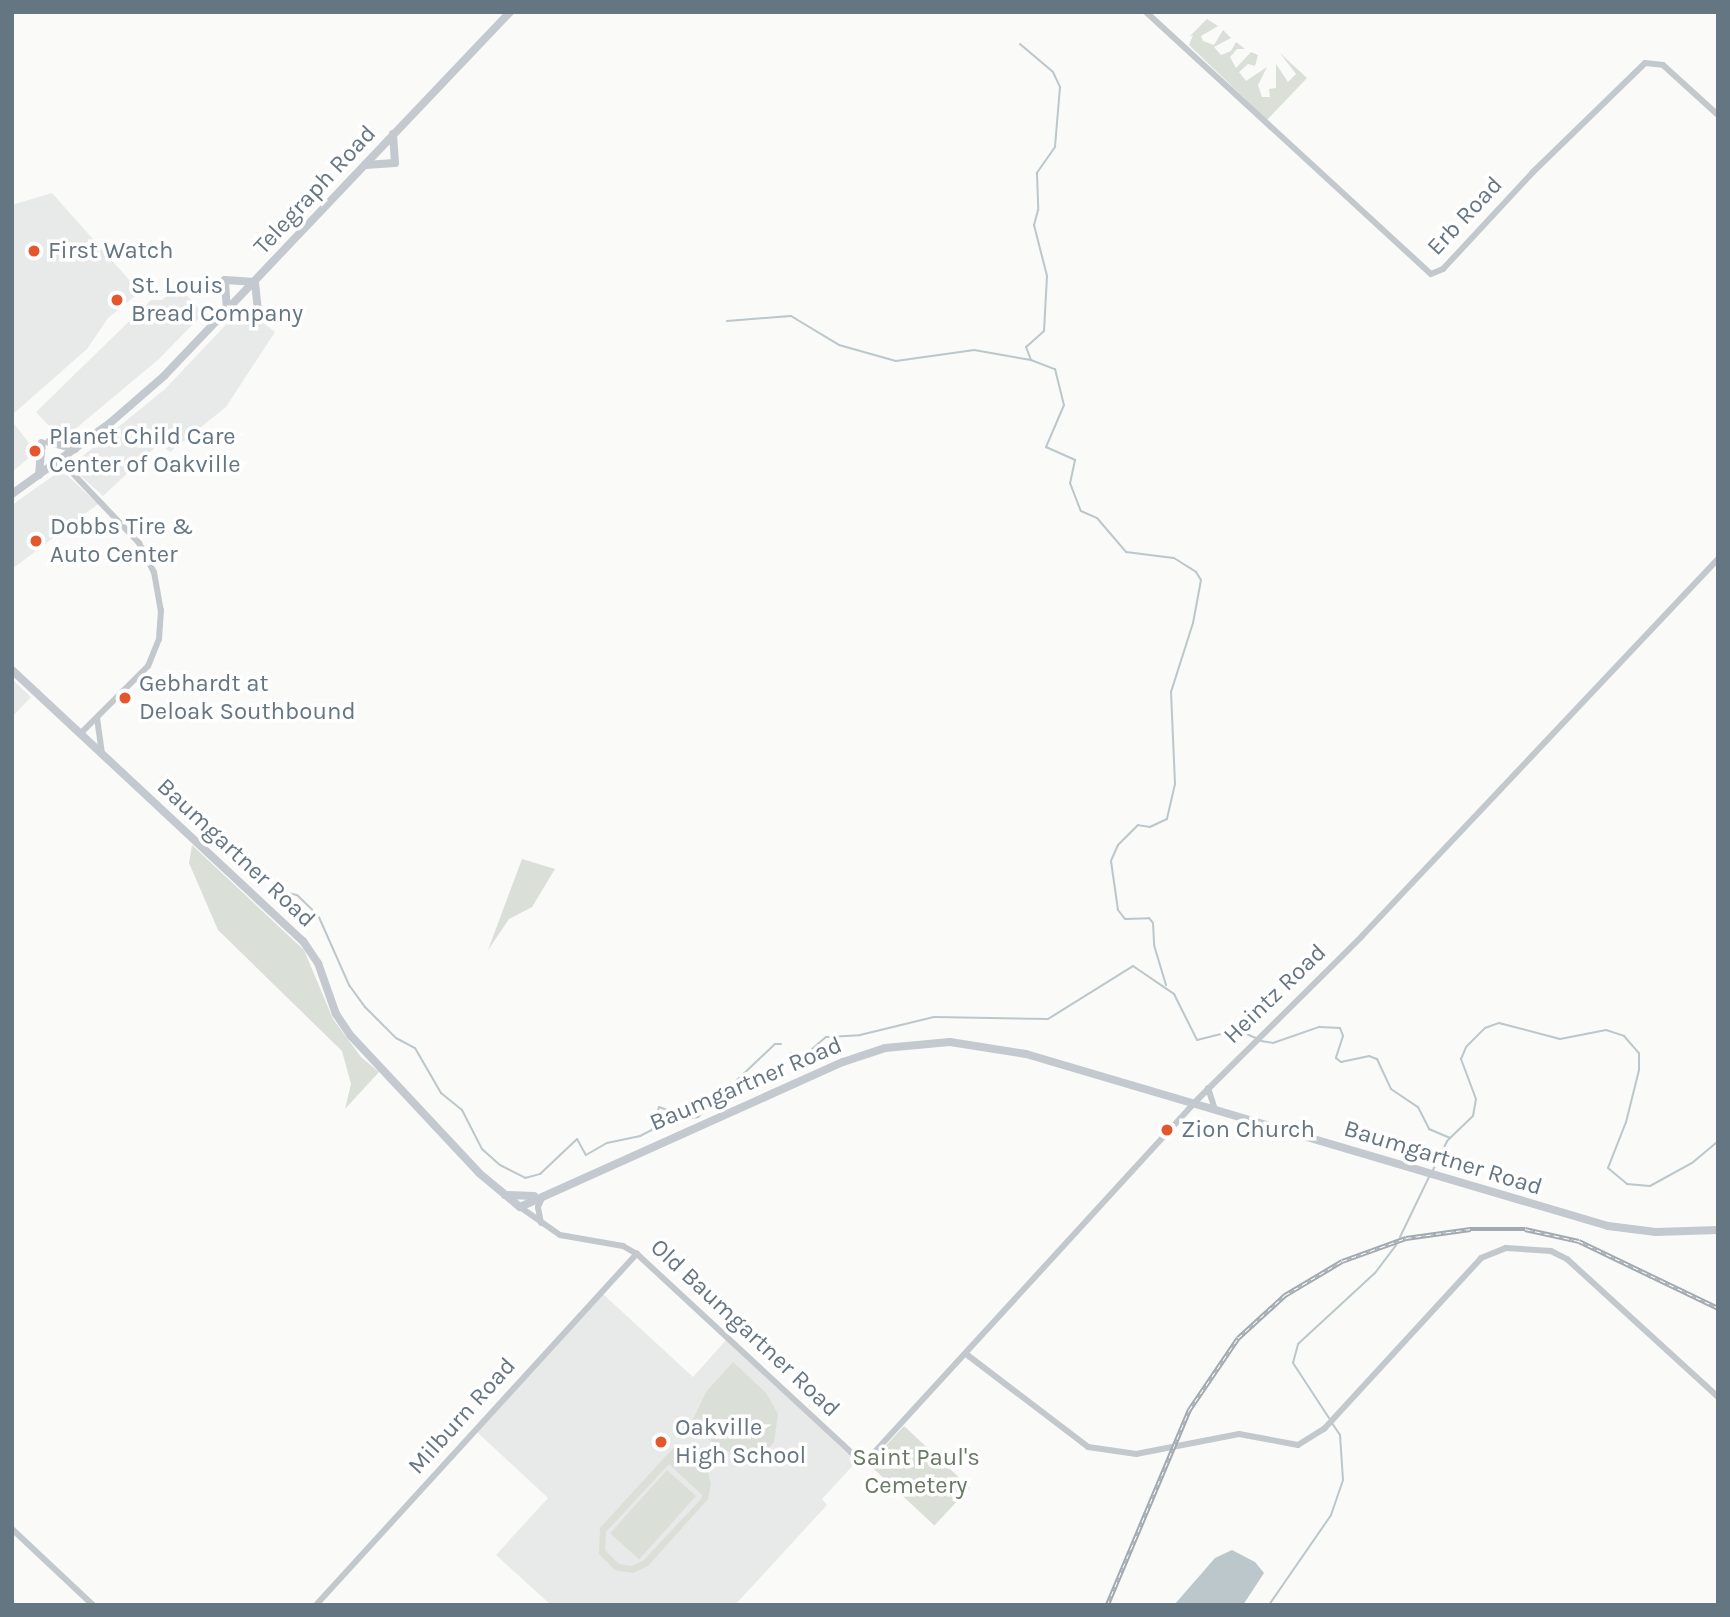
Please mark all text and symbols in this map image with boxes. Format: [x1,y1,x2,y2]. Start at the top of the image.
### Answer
street label: Telegraph Road [248,119,382,261]
street label: Erb Road [1421,171,1509,261]
place label: First Watch [48,237,174,265]
marker: First Watch [26,243,42,259]
place label: St. Louis Bread Company [131,272,303,328]
marker: St. Louis Bread Company [109,292,125,308]
place label: Planet Child Care Center of Oakville [49,423,240,479]
marker: Planet Child Care Center of Oakville [27,443,43,459]
place label: Dobbs Tire & Auto Center [50,513,194,569]
marker: Dobbs Tire & Auto Center [28,533,44,549]
place label: Gebhardt at Deloak Southbound [139,670,356,726]
marker: Gebhardt at Deloak Southbound [117,690,133,706]
street label: Baumgartner Road [151,772,321,934]
street label: Heintz Road [1218,938,1332,1050]
street label: Baumgartner Road [646,1030,846,1138]
street label: Baumgartner Road [1340,1114,1546,1202]
place label: Zion Church [1181,1116,1315,1144]
marker: Zion Church [1159,1122,1175,1138]
street label: Old Baumgartner Road [644,1233,846,1423]
street label: Milburn Road [402,1352,522,1480]
place label: Oakville High School [675,1414,806,1470]
marker: Oakville High School [653,1434,669,1450]
park label: Saint Paul's Cemetery [852,1444,980,1500]

